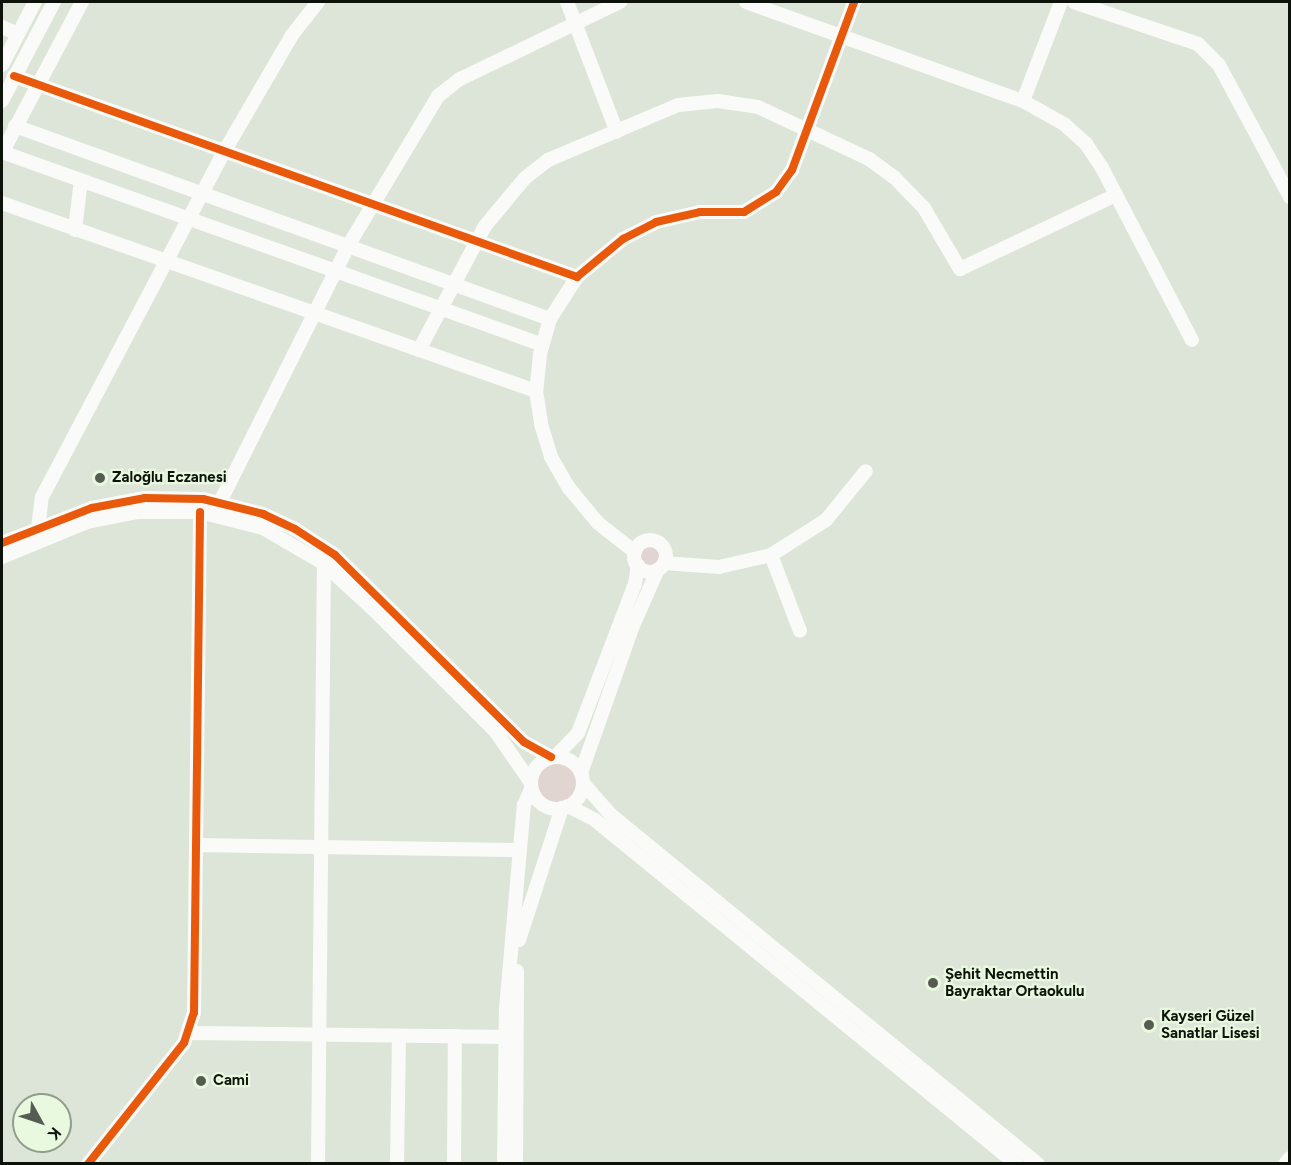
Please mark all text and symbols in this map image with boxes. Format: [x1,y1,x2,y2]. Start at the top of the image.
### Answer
place label: Zaloğlu Eczanesi [112,469,227,487]
marker: Zaloğlu Eczanesi [93,471,107,485]
place label: Şehit Necmettin Bayraktar Ortaokulu [945,965,1084,1000]
marker: Şehit Necmettin Bayraktar Ortaokulu [926,976,940,990]
place label: Kayseri Güzel Sanatlar Lisesi [1161,1007,1260,1042]
marker: Kayseri Güzel Sanatlar Lisesi [1142,1018,1156,1032]
place label: Cami [213,1072,249,1090]
marker: Cami [194,1074,208,1088]
north arrow [12,1093,72,1153]
text: K [44,1123,65,1144]

